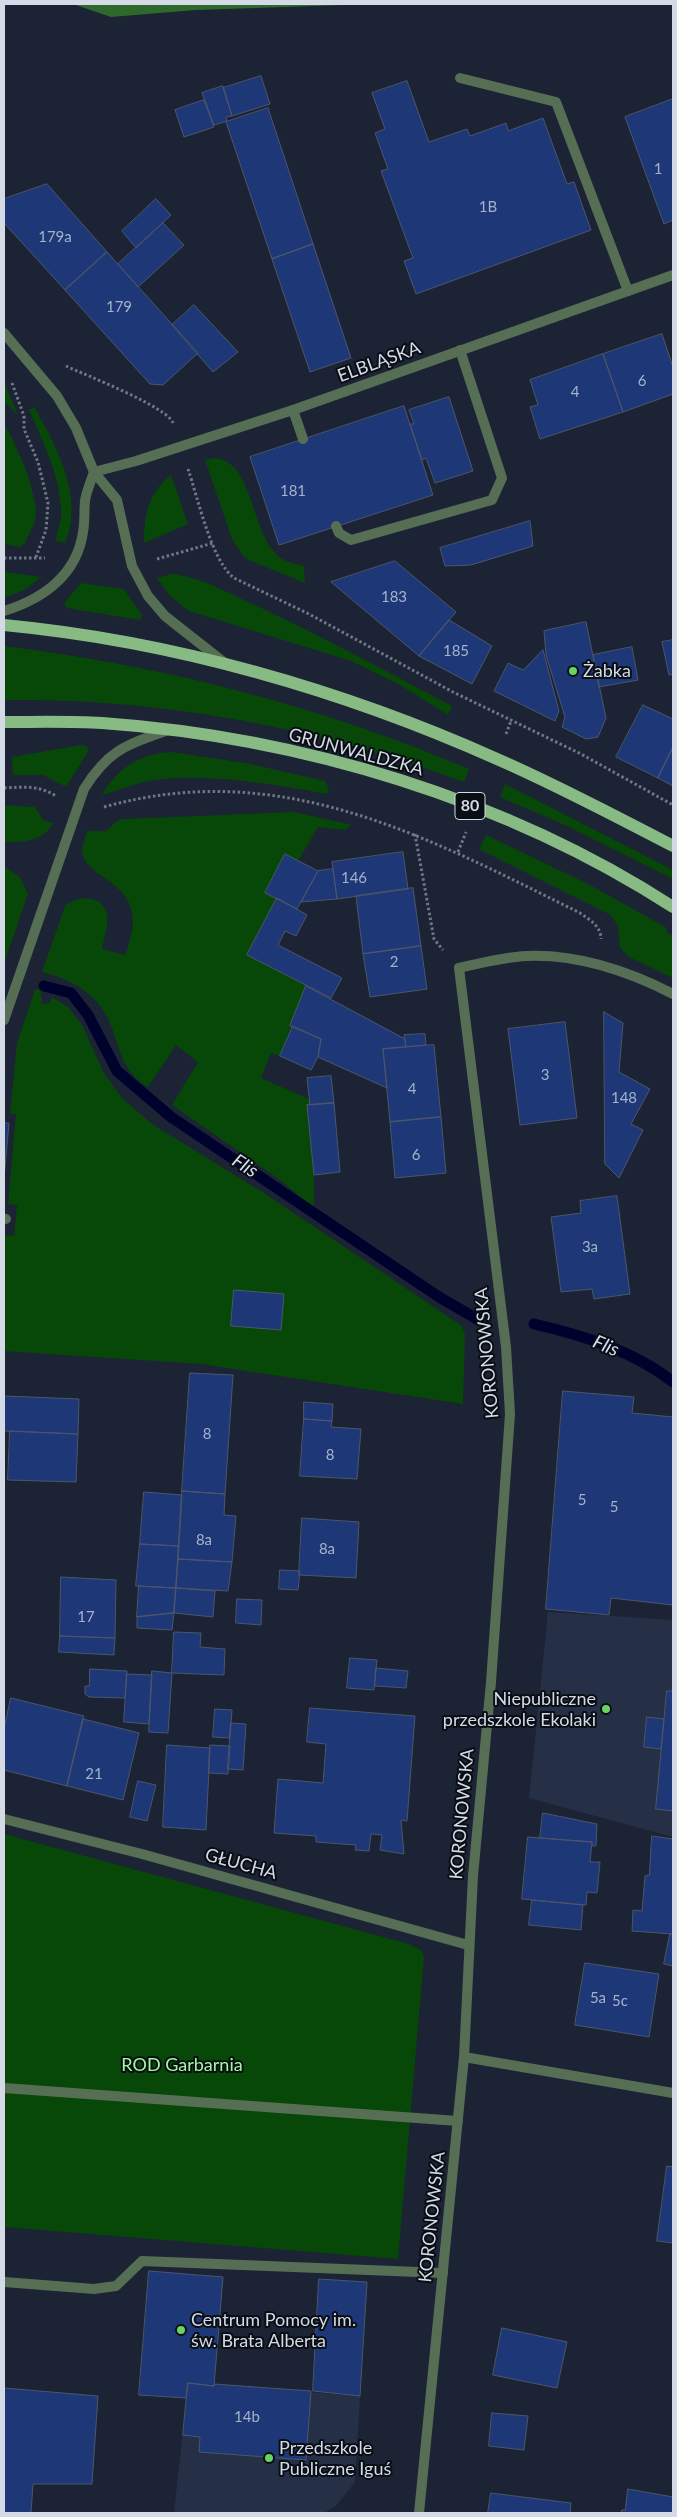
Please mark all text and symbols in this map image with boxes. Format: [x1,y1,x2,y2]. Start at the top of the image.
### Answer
house number: 1 [654,160,662,178]
house number: 1B [479,198,497,216]
house number: 179a [38,228,72,246]
house number: 179 [106,298,132,316]
street label: ELBLĄSKA [335,337,423,387]
house number: 6 [638,372,646,390]
house number: 4 [571,383,579,401]
house number: 181 [280,482,306,500]
house number: 183 [381,588,407,606]
house number: 185 [443,642,469,660]
place label: Żabka [583,660,631,682]
marker: Żabka [567,665,579,677]
street label: GRUNWALDZKA [286,724,426,780]
road number: 80 [455,792,485,819]
house number: 146 [341,869,367,887]
house number: 2 [390,953,398,971]
house number: 3 [541,1066,549,1084]
house number: 4 [408,1080,416,1098]
house number: 148 [611,1089,637,1107]
house number: 6 [412,1146,420,1164]
water label: Flis [228,1149,262,1183]
house number: 3a [582,1238,598,1256]
street label: KORONOWSKA [471,1287,503,1419]
water label: Flis [590,1330,622,1362]
house number: 8 [203,1425,211,1443]
house number: 8 [326,1446,334,1464]
house number: 5 [578,1491,586,1509]
house number: 5 [610,1498,618,1516]
house number: 8a [196,1531,212,1549]
house number: 8a [319,1540,335,1558]
house number: 17 [77,1608,95,1626]
place label: Niepubliczne przedszkole Ekolaki [443,1688,596,1730]
marker: Niepubliczne przedszkole Ekolaki [600,1703,612,1715]
street label: KORONOWSKA [446,1748,478,1880]
house number: 21 [85,1765,103,1783]
street label: GŁUCHA [203,1844,279,1884]
house number: 5a [590,1989,606,2007]
house number: 5c [612,1992,628,2010]
park label: ROD Garbarnia [121,2054,243,2076]
street label: KORONOWSKA [414,2150,450,2284]
place label: Centrum Pomocy im. św. Brata Alberta [191,2309,356,2352]
marker: Centrum Pomocy im. św. Brata Alberta [175,2324,187,2336]
house number: 14b [234,2408,260,2426]
place label: Przedszkole Publiczne Iguś [279,2437,391,2480]
marker: Przedszkole Publiczne Iguś [263,2452,275,2464]

